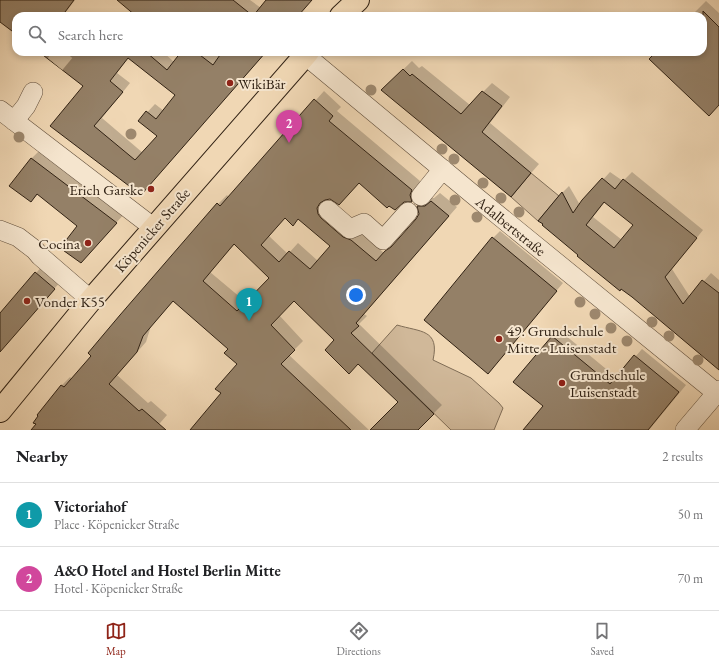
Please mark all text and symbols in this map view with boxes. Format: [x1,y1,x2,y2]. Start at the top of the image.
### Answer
search box [12,12,707,56]
icon: search [26,23,48,45]
text: Search here [58,25,123,44]
place label: WikiBär [238,74,286,93]
marker: WikiBär [225,78,235,88]
pin: 2 [276,110,302,143]
place label: Erich Garske [69,180,143,199]
street label: Köpenicker Straße [110,184,194,276]
marker: Erich Garske [146,184,156,194]
street label: Adalbertstraße [471,191,550,260]
place label: Cocina [38,234,80,253]
marker: Cocina [83,238,93,248]
your location [346,285,366,305]
pin: 1 [236,288,262,321]
place label: Vonder K55 [35,292,105,311]
marker: Vonder K55 [22,296,32,306]
place label: 49. Grundschule Mitte - Luisenstadt [507,321,617,357]
marker: 49. Grundschule Mitte - Luisenstadt [494,334,504,344]
place label: Grundschule Luisenstadt [570,365,646,401]
marker: Grundschule Luisenstadt [557,378,567,388]
text: Nearby [16,445,68,467]
text: 2 results [662,448,703,465]
text: Victoriahof [54,497,126,516]
text: 1 [26,506,32,523]
text: 50 m [678,506,703,523]
text: Place · Köpenicker Straße [54,516,179,533]
text: A&O Hotel and Hostel Berlin Mitte [54,561,281,580]
text: 2 [26,570,32,587]
text: 70 m [678,570,703,587]
text: Hotel · Köpenicker Straße [54,580,183,597]
tab: Map [105,620,127,658]
tab: Directions [337,620,381,658]
tab: Saved [591,620,614,658]

